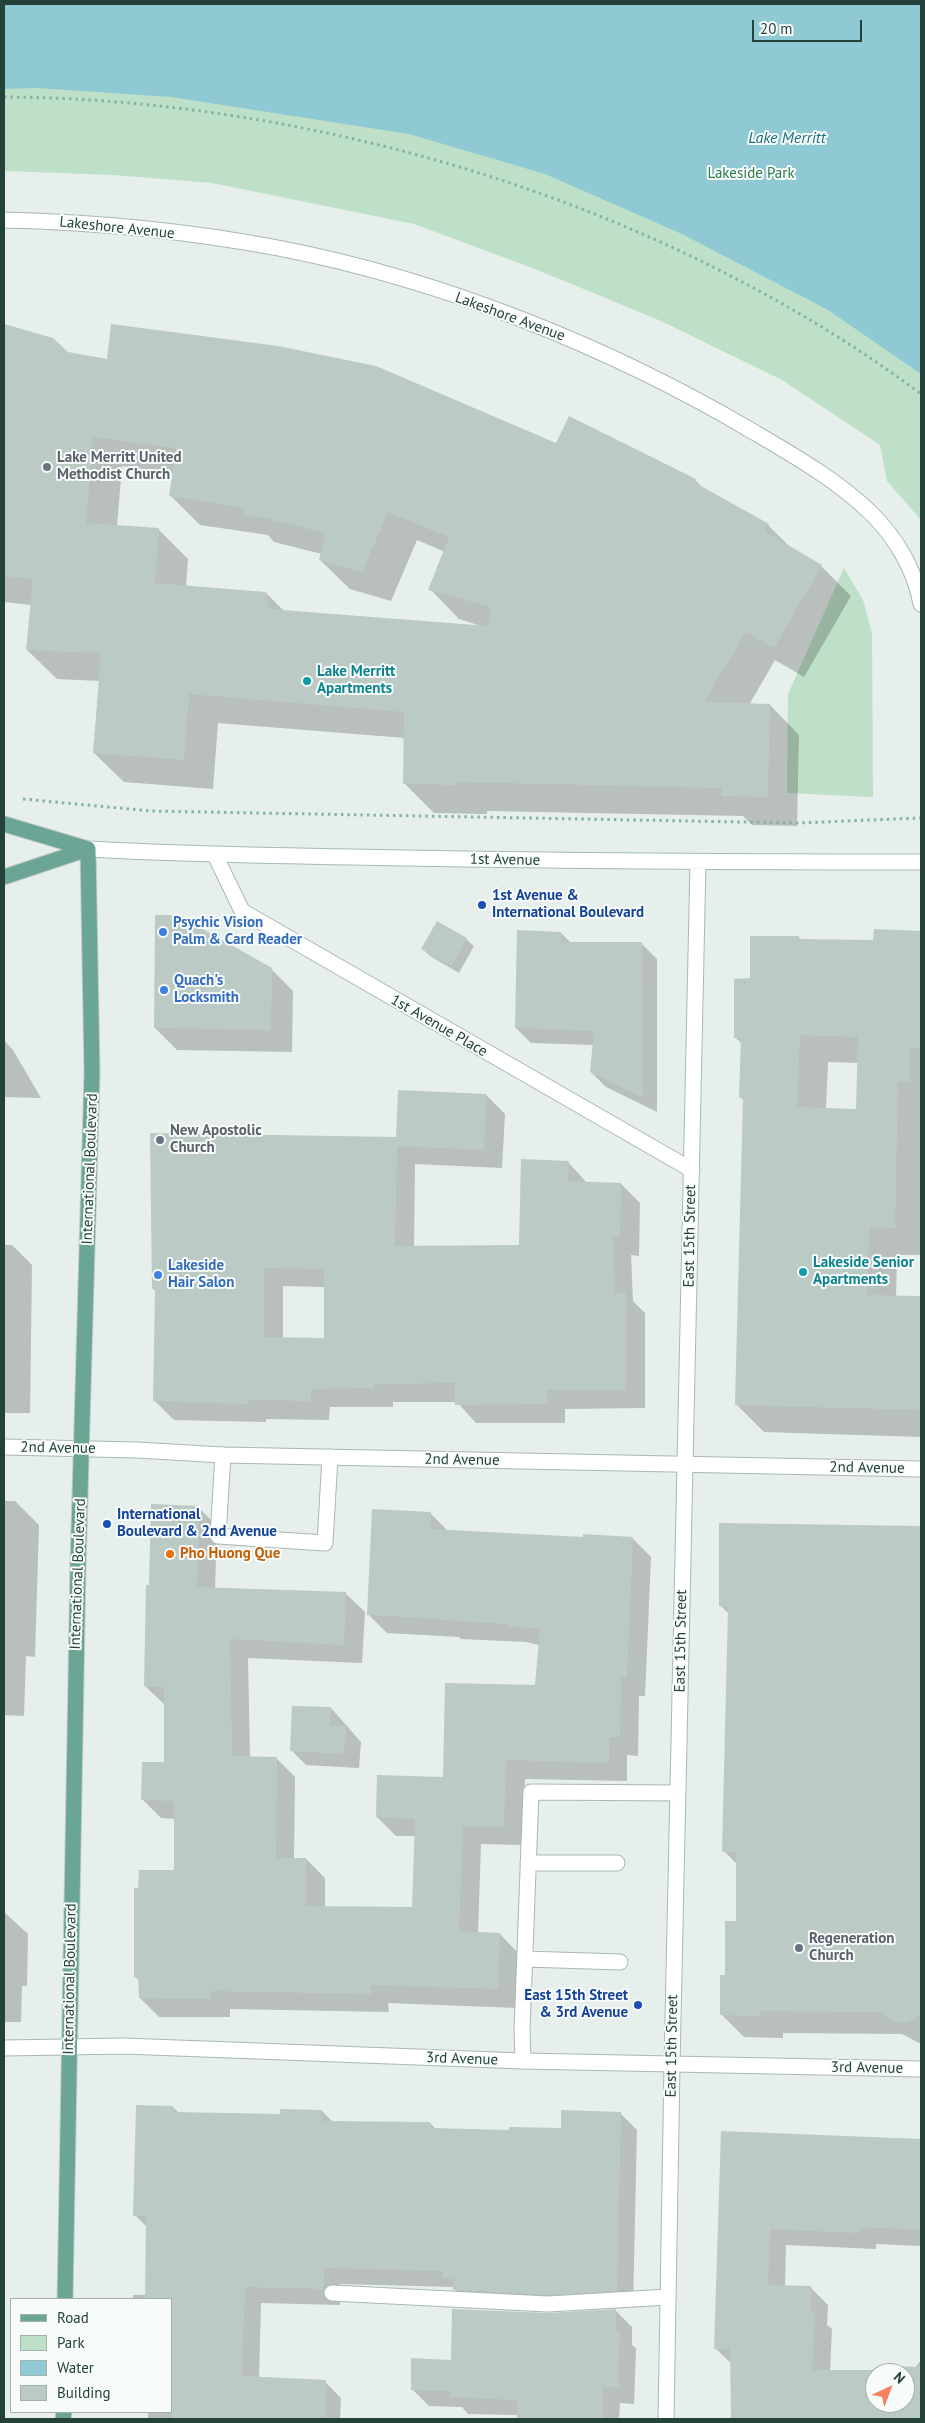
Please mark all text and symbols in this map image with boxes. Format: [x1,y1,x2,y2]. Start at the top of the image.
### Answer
scale bar [755,10,865,42]
text: 20 m [760,19,793,38]
water label: Lake Merritt [748,128,826,148]
park label: Lakeside Park [707,165,795,183]
street label: Lakeshore Avenue [59,213,175,243]
street label: Lakeshore Avenue [453,289,567,345]
place label: Lake Merritt United Methodist Church [57,449,182,484]
marker: Lake Merritt United Methodist Church [41,461,53,473]
place label: Lake Merritt Apartments [317,663,395,698]
marker: Lake Merritt Apartments [301,675,313,687]
street label: 1st Avenue [470,850,540,870]
place label: 1st Avenue & International Boulevard [492,887,644,922]
marker: 1st Avenue & International Boulevard [476,899,488,911]
place label: Psychic Vision Palm & Card Reader [173,914,302,949]
marker: Psychic Vision Palm & Card Reader [157,926,169,938]
place label: Quach's Locksmith [174,972,239,1007]
marker: Quach's Locksmith [158,984,170,996]
street label: 1st Avenue Place [387,991,491,1061]
street label: International Boulevard [78,1093,102,1245]
place label: New Apostolic Church [170,1122,262,1157]
marker: New Apostolic Church [154,1134,166,1146]
street label: East 15th Street [680,1184,700,1288]
place label: Lakeside Senior Apartments [813,1254,914,1289]
place label: Lakeside Hair Salon [168,1257,234,1292]
marker: Lakeside Senior Apartments [797,1266,809,1278]
marker: Lakeside Hair Salon [152,1269,164,1281]
street label: 2nd Avenue [20,1438,96,1458]
street label: 2nd Avenue [424,1450,500,1470]
street label: 2nd Avenue [829,1458,905,1478]
street label: International Boulevard [66,1498,90,1650]
place label: International Boulevard & 2nd Avenue [117,1506,277,1541]
marker: International Boulevard & 2nd Avenue [101,1518,113,1530]
place label: Pho Huong Que [180,1545,280,1563]
marker: Pho Huong Que [164,1548,176,1560]
street label: East 15th Street [671,1589,691,1693]
street label: International Boulevard [60,1903,80,2055]
place label: Regeneration Church [809,1930,895,1965]
marker: Regeneration Church [793,1942,805,1954]
place label: East 15th Street & 3rd Avenue [524,1987,628,2022]
street label: East 15th Street [662,1994,682,2098]
marker: East 15th Street & 3rd Avenue [632,1999,644,2011]
street label: 3rd Avenue [426,2049,498,2069]
street label: 3rd Avenue [831,2058,903,2078]
legend [10,2298,172,2413]
text: Road [57,2308,89,2327]
text: Park [57,2333,85,2352]
text: Water [57,2358,94,2377]
north arrow [865,2363,915,2413]
text: N [890,2368,909,2387]
text: Building [57,2383,111,2402]

